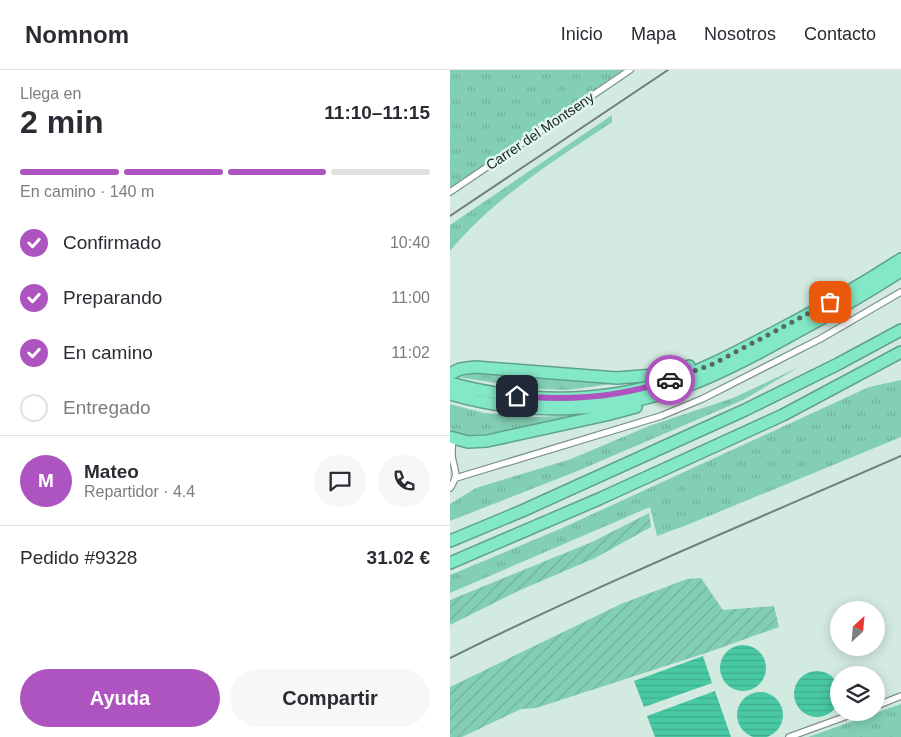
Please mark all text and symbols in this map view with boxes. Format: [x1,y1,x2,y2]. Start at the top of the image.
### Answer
text: Nomnom [25,21,129,48]
text: Inicio [561,24,603,44]
text: Mapa [631,24,676,44]
text: Nosotros [704,24,776,44]
text: Contacto [804,24,876,44]
text: Llega en [20,85,81,102]
street label: Carrer del Montseny [483,89,597,173]
text: 11:10–11:15 [324,102,430,123]
text: 2 min [20,104,104,140]
text: En camino · 140 m [20,183,154,200]
icon: check [20,229,48,257]
text: Confirmado [63,232,161,253]
text: 10:40 [390,234,430,251]
pin [809,281,851,323]
icon: check [20,284,48,312]
text: Preparando [63,287,162,308]
icon: bag [816,288,844,316]
text: 11:00 [391,289,430,306]
icon: check [20,339,48,367]
text: En camino [63,342,153,363]
text: 11:02 [391,344,430,361]
courier [645,355,695,405]
icon: car [656,366,684,394]
pin [496,375,538,417]
icon: home [503,382,531,410]
text: Entregado [63,397,151,418]
button: chat [314,455,366,507]
button: phone [378,455,430,507]
text: Mateo [84,461,139,482]
text: M [38,470,54,491]
text: Repartidor · 4.4 [84,483,195,500]
text: Pedido #9328 [20,547,137,568]
text: 31.02 € [367,547,430,568]
north arrow [830,601,885,656]
map controls [830,601,885,721]
button: layers [830,666,885,721]
button: Ayuda [20,669,220,727]
button: Compartir [230,669,430,727]

